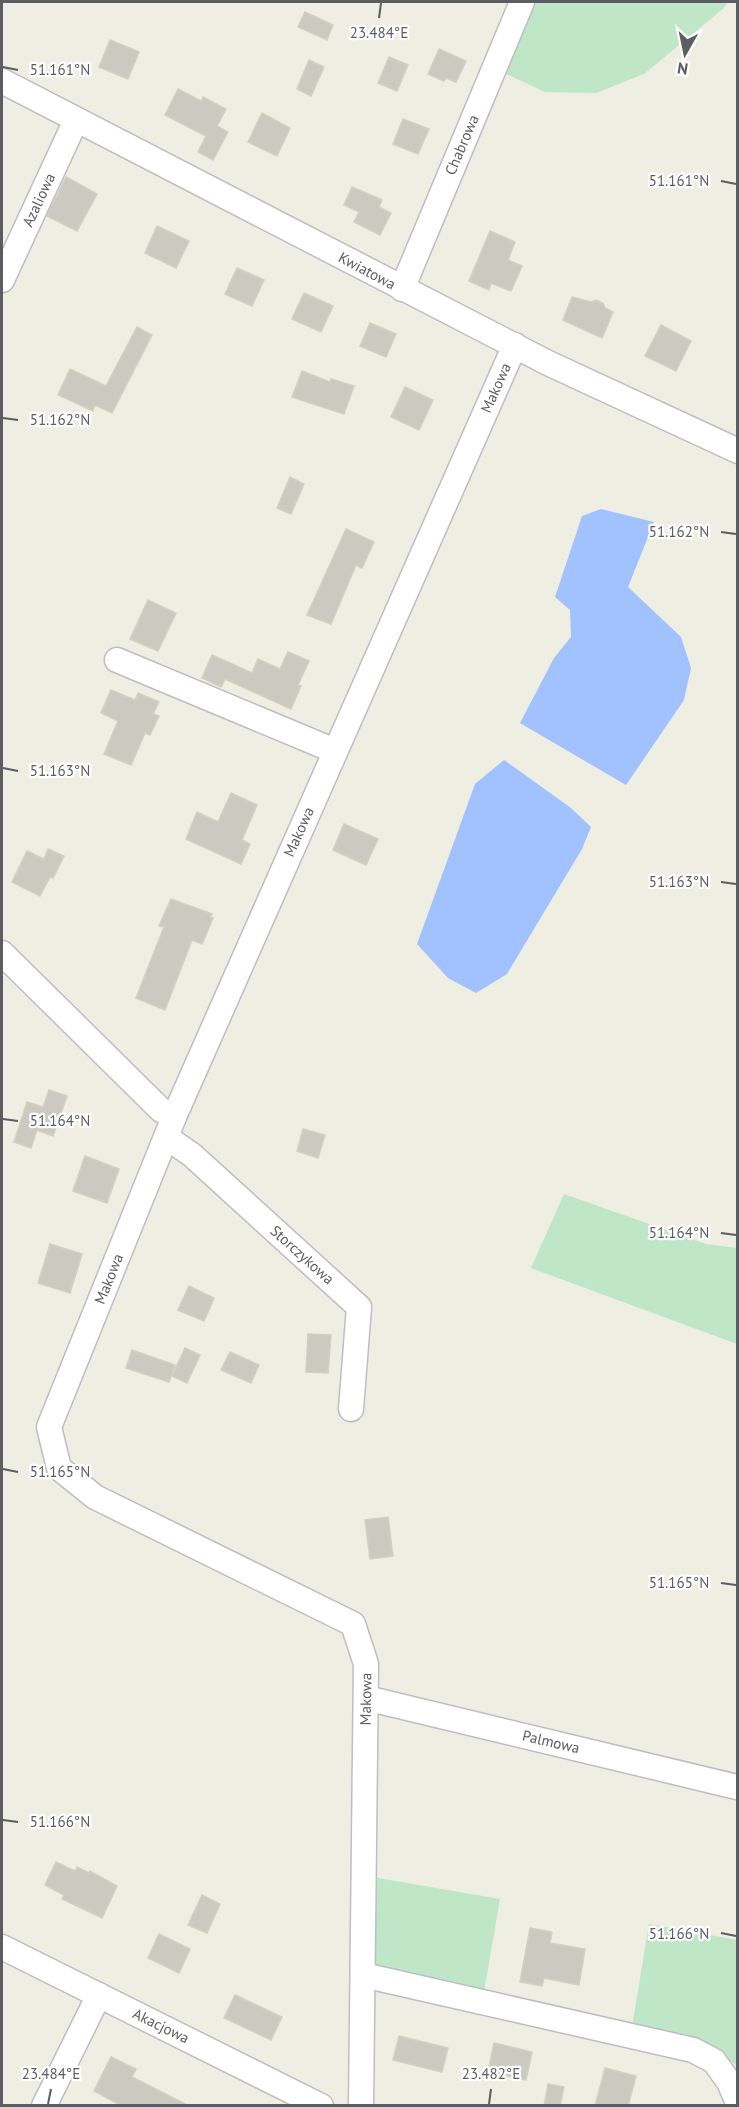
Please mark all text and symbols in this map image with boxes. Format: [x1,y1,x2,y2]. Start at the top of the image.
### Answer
text: 23.484°E [350,23,408,42]
north arrow [655,24,715,84]
text: N [676,58,689,80]
text: 51.161°N [30,60,90,79]
street label: Chabrowa [440,112,483,178]
street label: Azaliowa [18,170,59,230]
text: 51.161°N [649,171,709,190]
street label: Kwiatowa [335,248,399,294]
street label: Makowa [476,360,515,416]
text: 51.162°N [30,410,90,429]
text: 51.162°N [649,522,709,541]
text: 51.163°N [30,761,90,780]
street label: Makowa [279,804,318,860]
text: 51.163°N [649,872,709,891]
text: 51.164°N [30,1111,90,1130]
street label: Storczykowa [266,1221,338,1288]
text: 51.164°N [649,1223,709,1242]
street label: Makowa [90,1251,127,1307]
text: 51.165°N [30,1462,90,1481]
text: 51.165°N [649,1573,709,1592]
street label: Makowa [356,1673,375,1725]
street label: Palmowa [521,1726,582,1757]
text: 51.166°N [30,1812,90,1831]
text: 51.166°N [649,1924,709,1943]
street label: Akacjowa [130,2004,193,2047]
text: 23.484°E [22,2064,80,2083]
text: 23.482°E [462,2064,520,2083]

